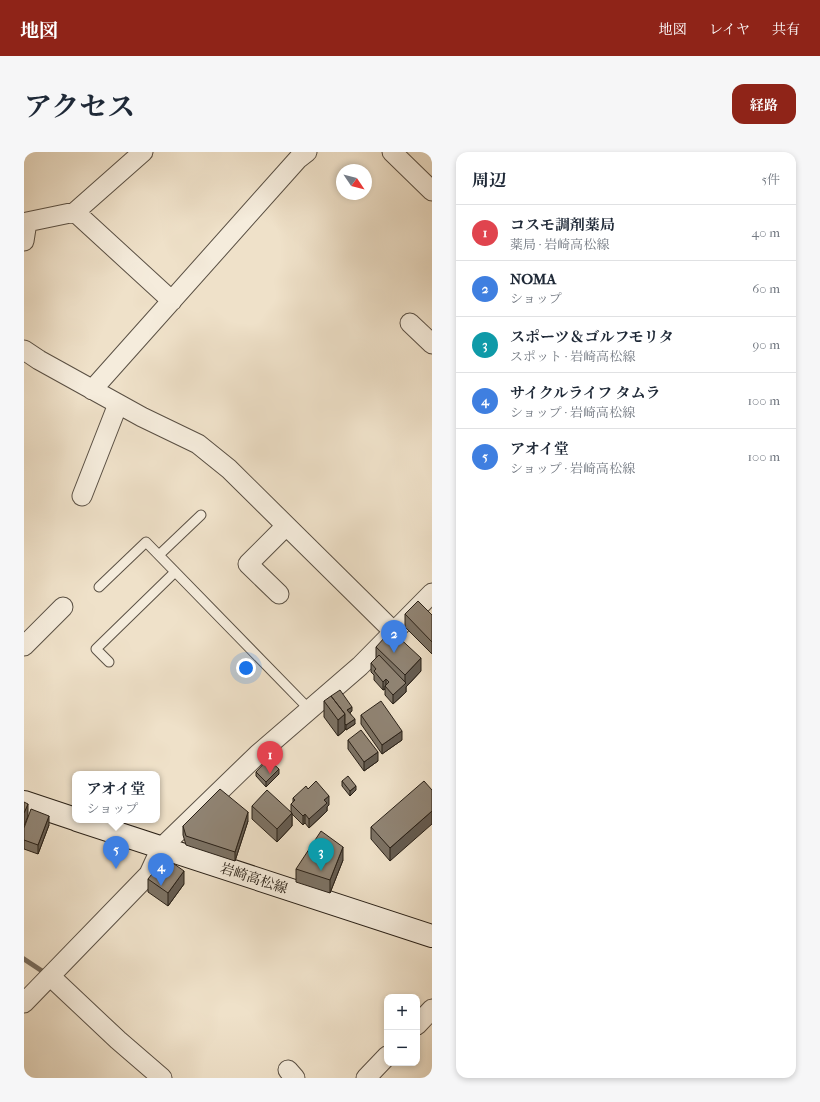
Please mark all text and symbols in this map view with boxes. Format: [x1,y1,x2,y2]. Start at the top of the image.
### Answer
text: 地図 [20,20,58,42]
text: 地図 [659,21,687,38]
text: レイヤ [709,21,750,38]
text: 共有 [772,21,800,38]
button: 経路 [732,84,796,124]
text: アクセス [24,90,135,123]
north arrow [336,164,372,200]
text: 周辺 [472,170,506,190]
text: 5件 [761,172,780,187]
text: コスモ調剤薬局 [510,216,615,234]
text: 1 [483,225,487,240]
text: 40 m [752,225,780,240]
text: 薬局 · 岩崎高松線 [510,237,609,252]
text: NOMA [510,270,556,288]
text: 2 [482,281,488,296]
text: 60 m [752,281,780,296]
text: ショップ [510,291,562,306]
text: スポーツ＆ゴルフモリタ [510,328,674,346]
text: 3 [482,337,488,352]
text: 90 m [752,337,780,352]
text: スポット · 岩崎高松線 [510,349,635,364]
text: サイクルライフ タムラ [510,384,661,402]
text: 4 [481,393,489,408]
text: 100 m [747,393,780,408]
text: ショップ · 岩崎高松線 [510,405,635,420]
text: アオイ堂 [510,440,569,458]
text: 5 [482,449,488,464]
text: 100 m [747,449,780,464]
text: ショップ · 岩崎高松線 [510,461,635,476]
pin: 2 [381,620,407,653]
your location [236,658,256,678]
pin: 1 [257,741,283,774]
popup [72,771,160,823]
text: アオイ堂 [86,780,146,798]
text: ショップ [86,801,138,816]
pin: 5 [103,836,129,869]
pin: 3 [308,838,334,871]
pin: 4 [148,853,174,886]
street label: 岩崎高松線 [218,860,290,897]
map controls [384,994,420,1066]
button: + [384,994,420,1030]
button: − [384,1030,420,1066]

